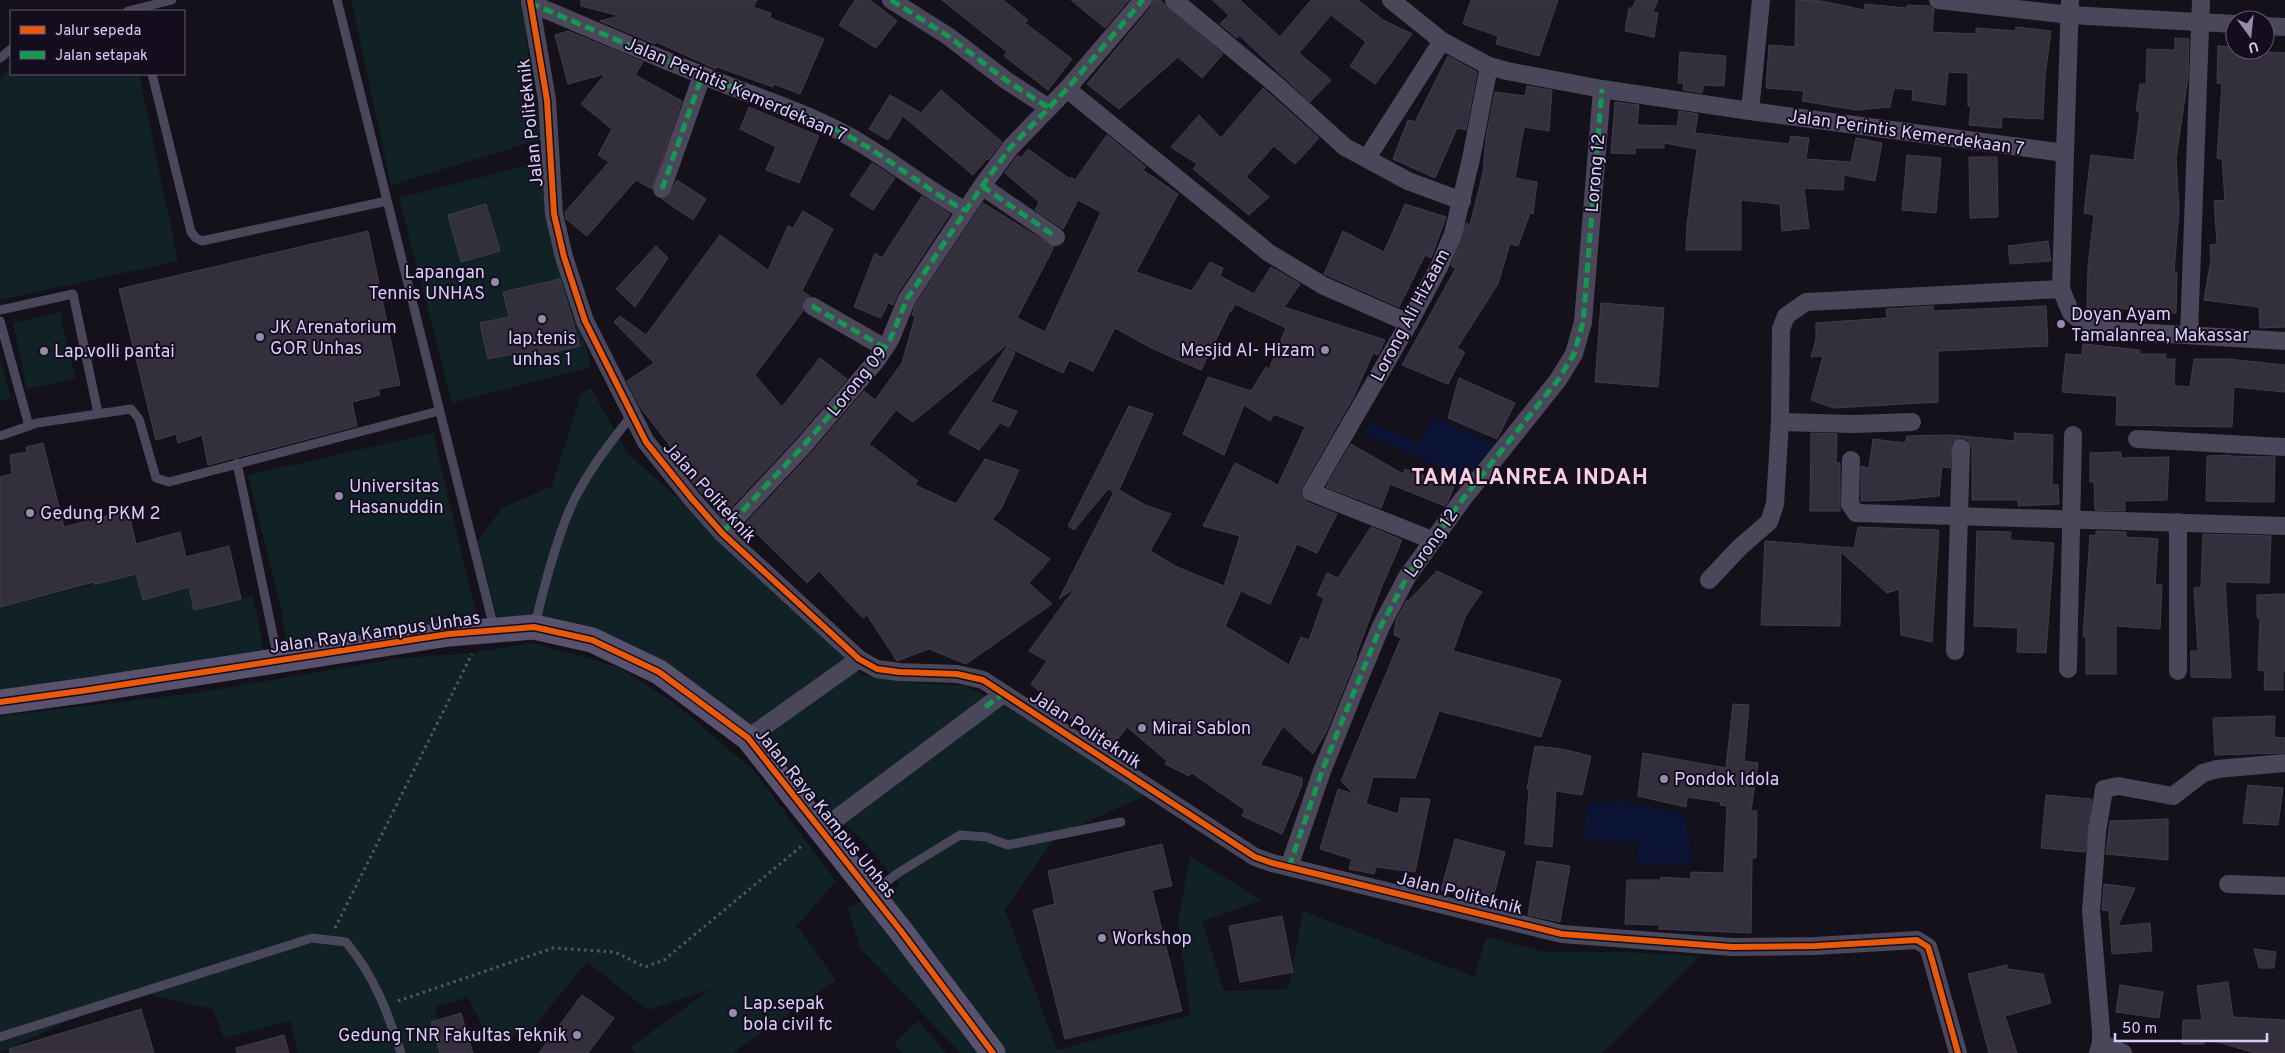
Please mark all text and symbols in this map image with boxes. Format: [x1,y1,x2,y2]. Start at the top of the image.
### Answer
legend [10,10,185,75]
north arrow [2225,10,2275,60]
text: Jalur sepeda [55,22,141,41]
street label: Jalan Perintis Kemerdekaan 7 [621,33,850,148]
text: U [2246,37,2260,56]
text: Jalan setapak [55,47,148,66]
street label: Jalan Politeknik [513,57,550,188]
street label: Jalan Perintis Kemerdekaan 7 [1786,105,2026,161]
street label: Lorong 12 [1582,133,1611,213]
street label: Lorong Ali Hizaam [1367,245,1456,386]
place label: Lapangan Tennis UNHAS [369,262,485,306]
marker: Lapangan Tennis UNHAS [489,276,501,288]
place label: Doyan Ayam Tamalanrea, Makassar [2071,304,2249,348]
marker: lap.tenis unhas 1 [536,313,548,325]
place label: JK Arenatorium GOR Unhas [270,317,397,361]
marker: Doyan Ayam Tamalanrea, Makassar [2055,318,2067,330]
place label: lap.tenis unhas 1 [508,328,576,372]
marker: JK Arenatorium GOR Unhas [254,331,266,343]
place label: Mesjid Al- Hizam [1180,340,1315,363]
place label: Lap.volli pantai [54,341,175,364]
street label: Lorong 09 [823,342,893,422]
marker: Mesjid Al- Hizam [1319,344,1331,356]
marker: Lap.volli pantai [38,345,50,357]
street label: Jalan Politeknik [657,437,761,549]
district label: TAMALANREA INDAH [1411,465,1649,492]
place label: Universitas Hasanuddin [349,476,444,520]
marker: Universitas Hasanuddin [333,490,345,502]
place label: Gedung PKM 2 [40,503,160,526]
street label: Lorong 12 [1400,505,1464,583]
marker: Gedung PKM 2 [24,507,36,519]
street label: Jalan Raya Kampus Unhas [268,607,482,660]
street label: Jalan Politeknik [1025,685,1146,775]
place label: Mirai Sablon [1152,718,1251,741]
marker: Mirai Sablon [1136,722,1148,734]
street label: Jalan Raya Kampus Unhas [749,724,901,904]
place label: Pondok Idola [1674,769,1779,792]
marker: Pondok Idola [1658,773,1670,785]
street label: Jalan Politeknik [1394,868,1525,921]
place label: Workshop [1112,928,1192,951]
marker: Workshop [1096,932,1108,944]
place label: Lap.sepak bola civil fc [743,993,833,1037]
marker: Lap.sepak bola civil fc [727,1007,739,1019]
scale bar [2115,1010,2268,1042]
text: 50 m [2122,1020,2157,1039]
place label: Gedung TNR Fakultas Teknik [338,1025,567,1048]
marker: Gedung TNR Fakultas Teknik [571,1029,583,1041]

